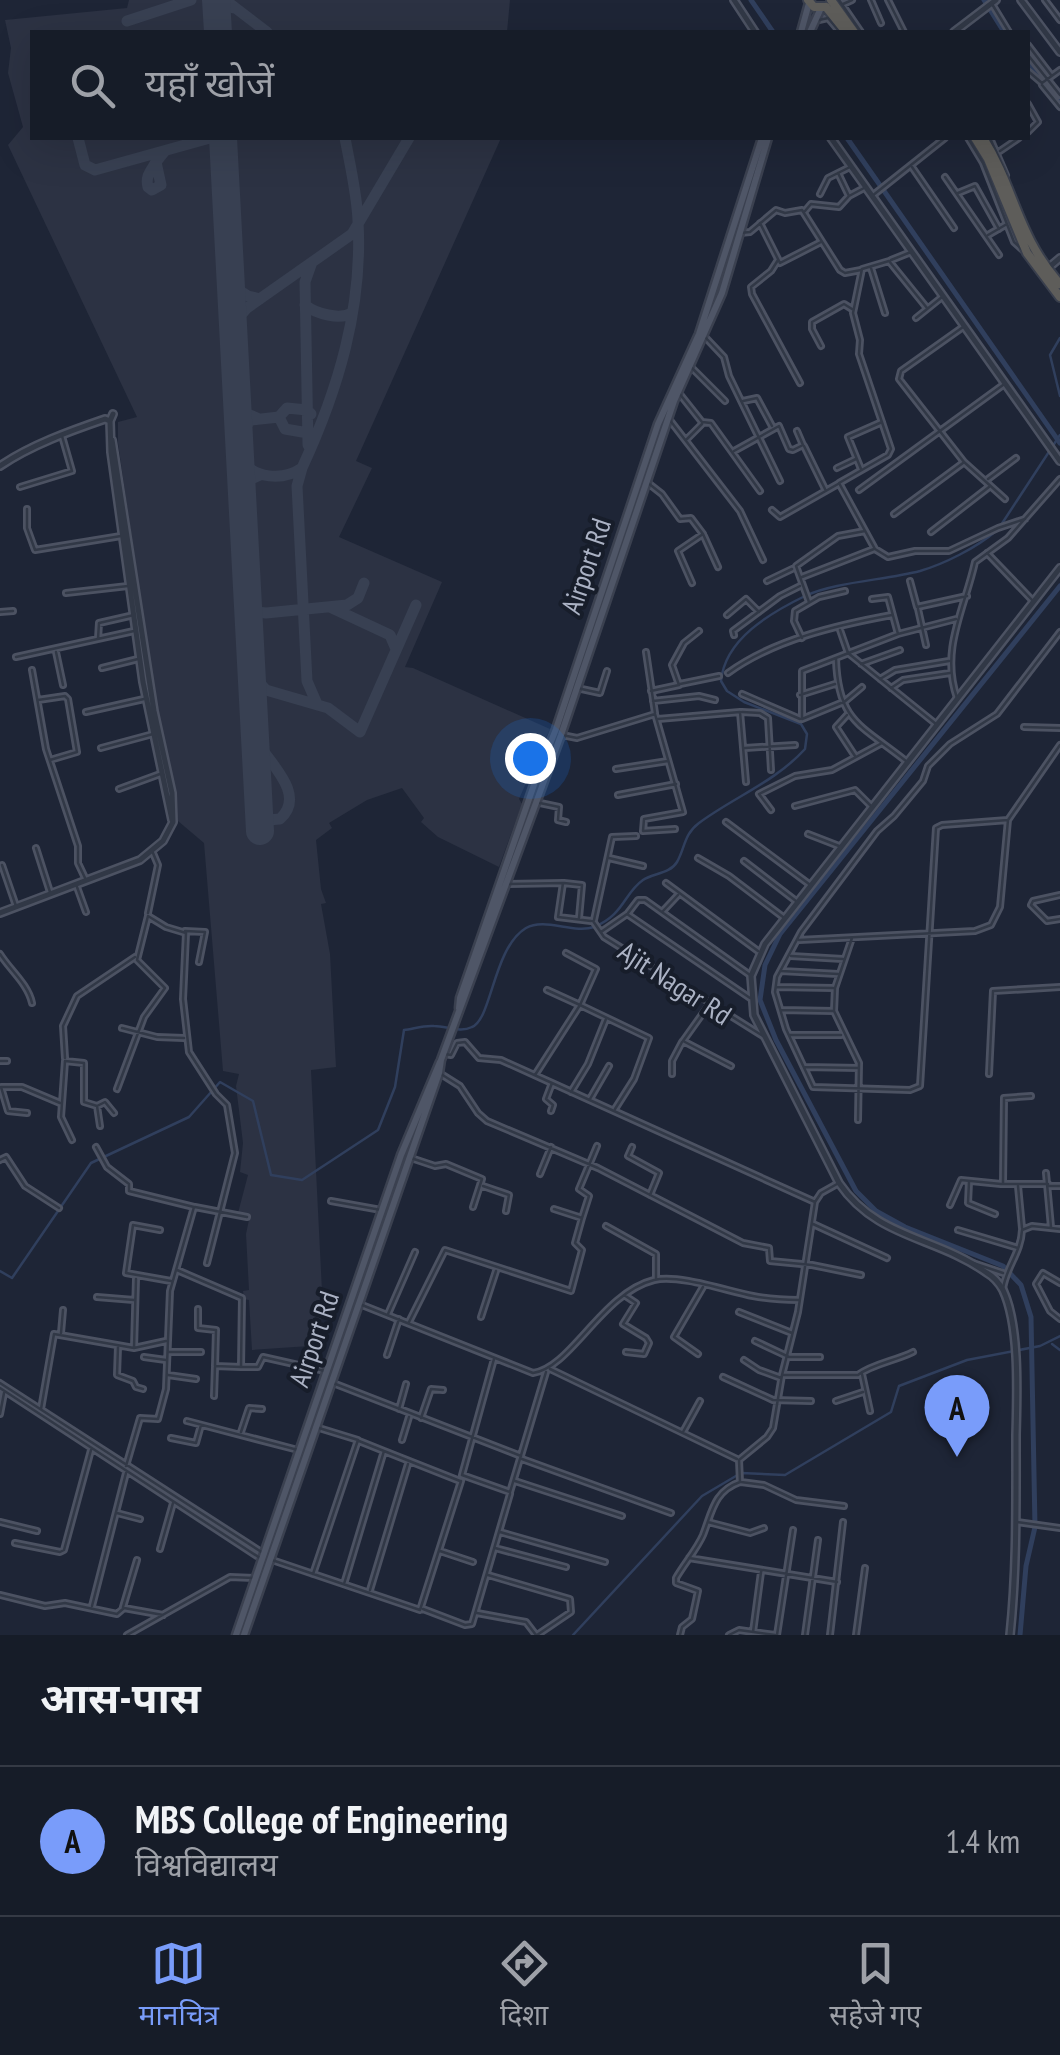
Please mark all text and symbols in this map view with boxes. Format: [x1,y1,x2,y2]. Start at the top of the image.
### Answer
search box [30,30,1030,140]
icon: search [65,58,120,113]
text: यहाँ खोजें [145,58,274,107]
street label: Airport Rd [552,513,619,619]
your location [505,733,556,784]
street label: Ajit Nagar Rd [612,932,739,1033]
street label: Airport Rd [280,1286,347,1392]
pin: A [924,1374,990,1457]
text: आस-पास [40,1670,201,1725]
text: MBS College of Engineering [135,1794,508,1843]
text: A [64,1820,81,1862]
text: 1.4 km [945,1820,1020,1862]
text: विश्वविद्यालय [135,1843,278,1885]
tab: मानचित्र [139,1936,219,2036]
tab: दिशा [497,1936,552,2036]
tab: सहेजे गए [829,1936,921,2036]

